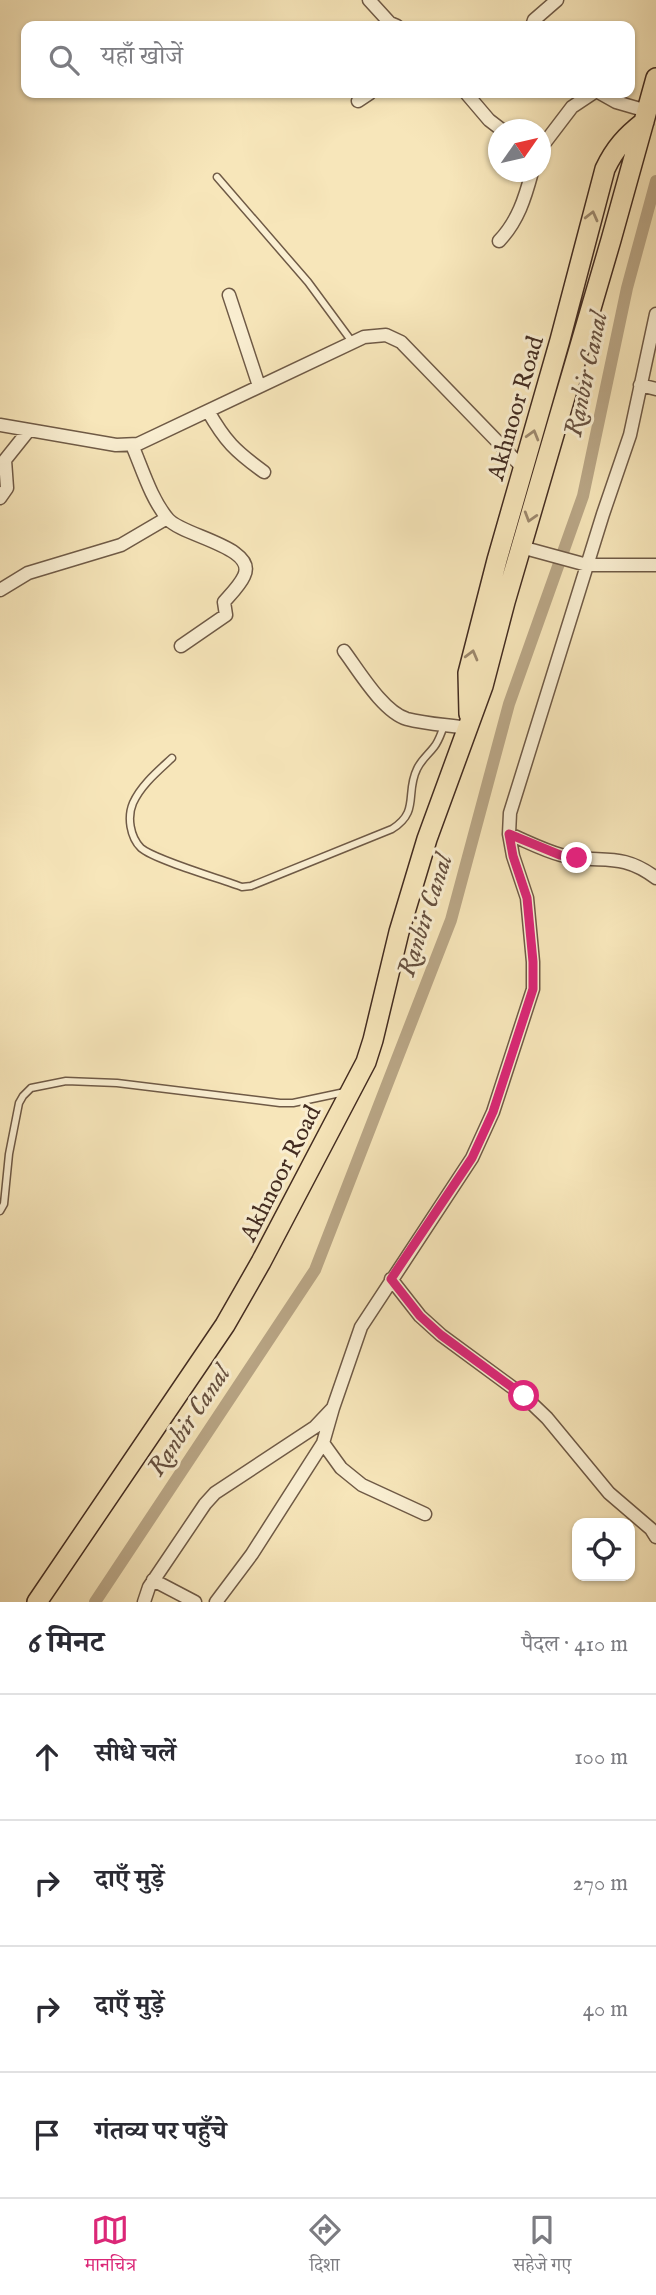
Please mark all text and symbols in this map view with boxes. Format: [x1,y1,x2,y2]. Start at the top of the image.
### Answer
search box [21,21,635,98]
text: यहाँ खोजें [101,40,183,73]
icon: search [45,41,83,79]
north arrow [488,119,551,182]
one-way arrow [584,210,598,222]
water label: Ranbir Canal [557,307,616,440]
street label: Akhnoor Road [481,332,552,485]
one-way arrow [525,430,539,442]
one-way arrow [524,511,539,523]
one-way arrow [464,649,479,661]
route end [561,842,592,873]
water label: Ranbir Canal [390,848,461,981]
street label: Akhnoor Road [233,1100,329,1248]
water label: Ranbir Canal [140,1357,240,1483]
route start [508,1380,539,1411]
map controls [572,1518,635,1581]
button: locate [572,1518,635,1581]
text: 6 मिनट [28,1625,104,1663]
text: पैदल · 410 m [521,1630,628,1659]
text: सीधे चलें [95,1737,176,1770]
icon: ahead [28,1738,66,1776]
text: 100 m [574,1743,628,1772]
text: दाएँ मुड़ें [95,1863,164,1896]
icon: right [28,1864,66,1902]
text: 270 m [573,1869,628,1898]
text: दाएँ मुड़ें [95,1989,164,2022]
icon: right [28,1990,66,2028]
text: 40 m [583,1995,628,2024]
text: गंतव्य पर पहुँचे [95,2115,227,2148]
icon: arrive [28,2116,66,2154]
tab: मानचित्र [85,2211,136,2283]
tab: दिशा [306,2211,344,2283]
tab: सहेजे गए [513,2211,571,2283]

